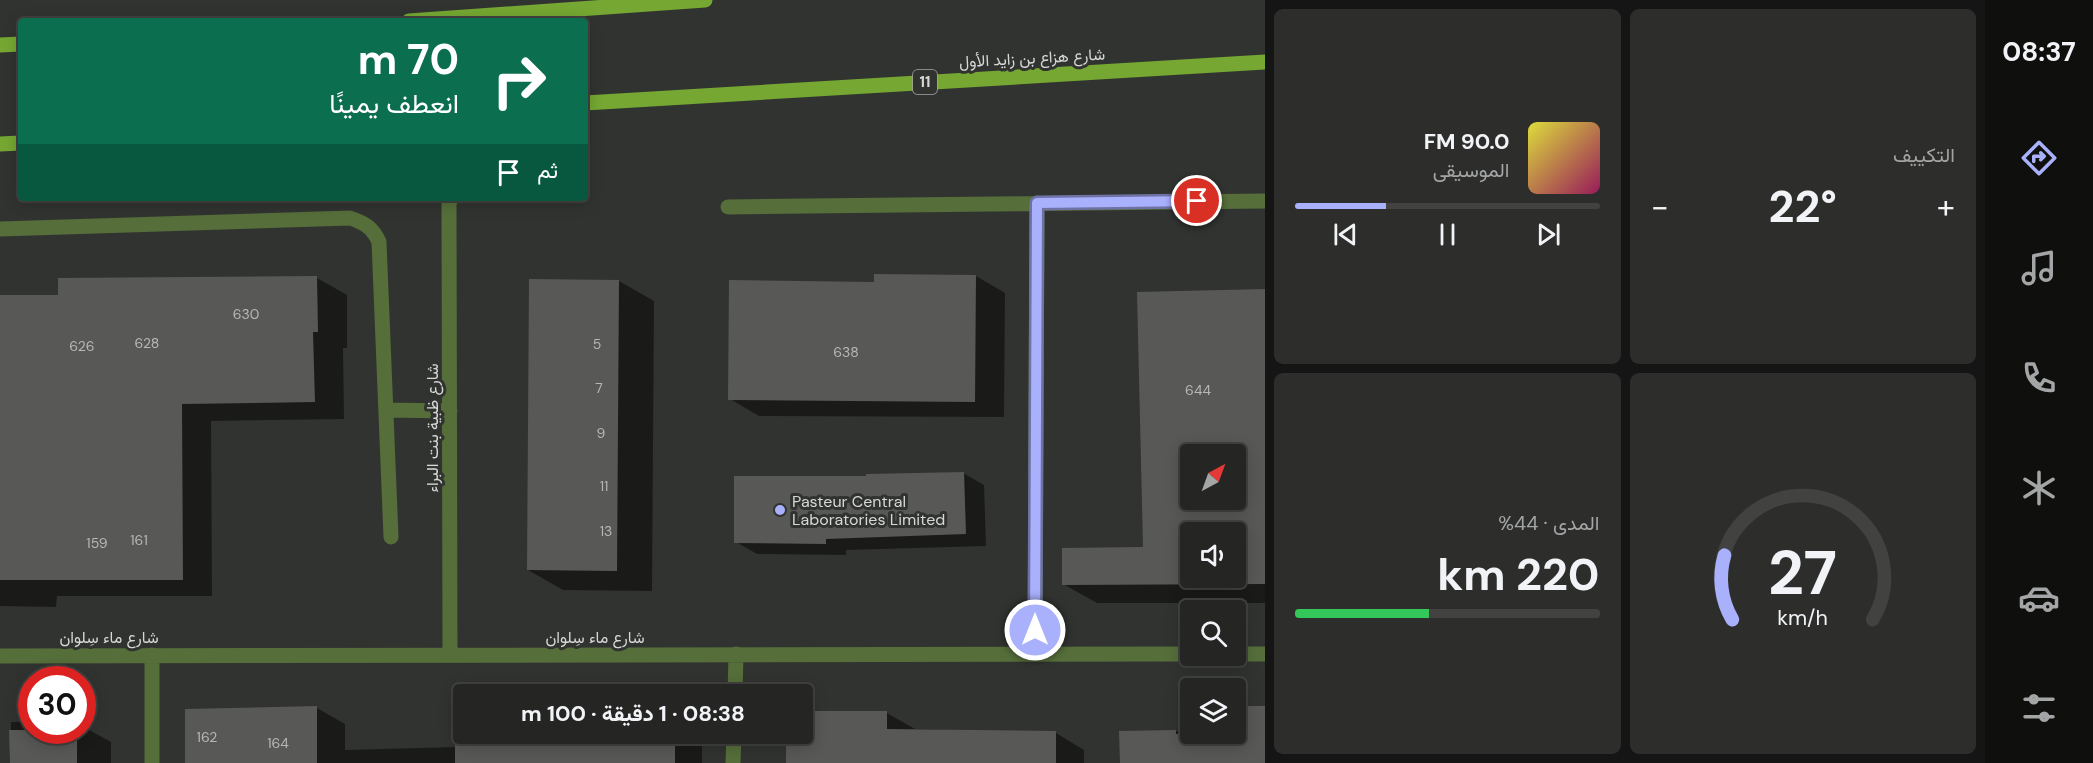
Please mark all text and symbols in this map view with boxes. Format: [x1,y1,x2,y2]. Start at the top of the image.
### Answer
text: 70 m [358,32,459,87]
text: 08:37 [2002,34,2076,69]
icon: right [480,42,558,120]
street label: شارع هزاع بن زايد الأول [958,44,1106,73]
road number: 11 [913,70,937,94]
text: انعطف يمينًا [329,86,459,121]
text: 90.0 FM [1424,127,1510,156]
icon: directions [2018,137,2060,179]
text: التكييف [1893,142,1955,168]
icon: arrive [492,156,525,189]
text: ثم [537,156,558,185]
text: الموسيقى [1433,157,1510,183]
pin [1171,175,1222,226]
text: 22° [1769,177,1837,236]
icon: arrive [1180,184,1213,217]
text: − [1651,185,1669,228]
text: + [1937,185,1955,228]
icon: previous [1329,218,1362,251]
icon: pause [1431,218,1464,251]
icon: next [1532,218,1565,251]
icon: music [2018,247,2060,289]
house number: 630 [233,305,259,323]
house number: 628 [135,334,159,352]
house number: 5 [593,335,601,353]
house number: 626 [69,337,95,355]
house number: 638 [833,343,859,361]
icon: phone [2018,357,2060,399]
street label: شارع ظبية بنت البراء [422,363,444,493]
house number: 7 [595,379,603,397]
house number: 644 [1185,381,1211,399]
house number: 9 [597,424,606,442]
north arrow [1180,444,1246,510]
map controls [1180,444,1246,744]
icon: climate [2018,467,2060,509]
house number: 11 [600,477,608,495]
place label: Pasteur Central Laboratories Limited [792,491,945,530]
marker: Pasteur Central Laboratories Limited [773,503,787,517]
text: المدى · 44% [1498,510,1600,536]
house number: 13 [600,522,612,540]
button: sound [1180,522,1246,588]
house number: 161 [130,531,148,549]
text: 27 [1768,532,1837,613]
house number: 159 [86,534,108,552]
text: 220 km [1437,545,1600,604]
icon: car [2018,577,2060,619]
position arrow [1003,598,1067,662]
button: search [1180,600,1246,666]
text: km/h [1777,605,1828,633]
street label: شارع ماء سِلوان [59,627,159,649]
street label: شارع ماء سِلوان [545,627,645,649]
speed limit sign: 30 [18,666,96,744]
button: layers [1180,678,1246,744]
icon: filters [2018,687,2060,729]
text: 08:38 · 1 دقيقة · 100 m [521,699,745,728]
house number: 162 [197,728,217,746]
house number: 164 [267,734,289,752]

